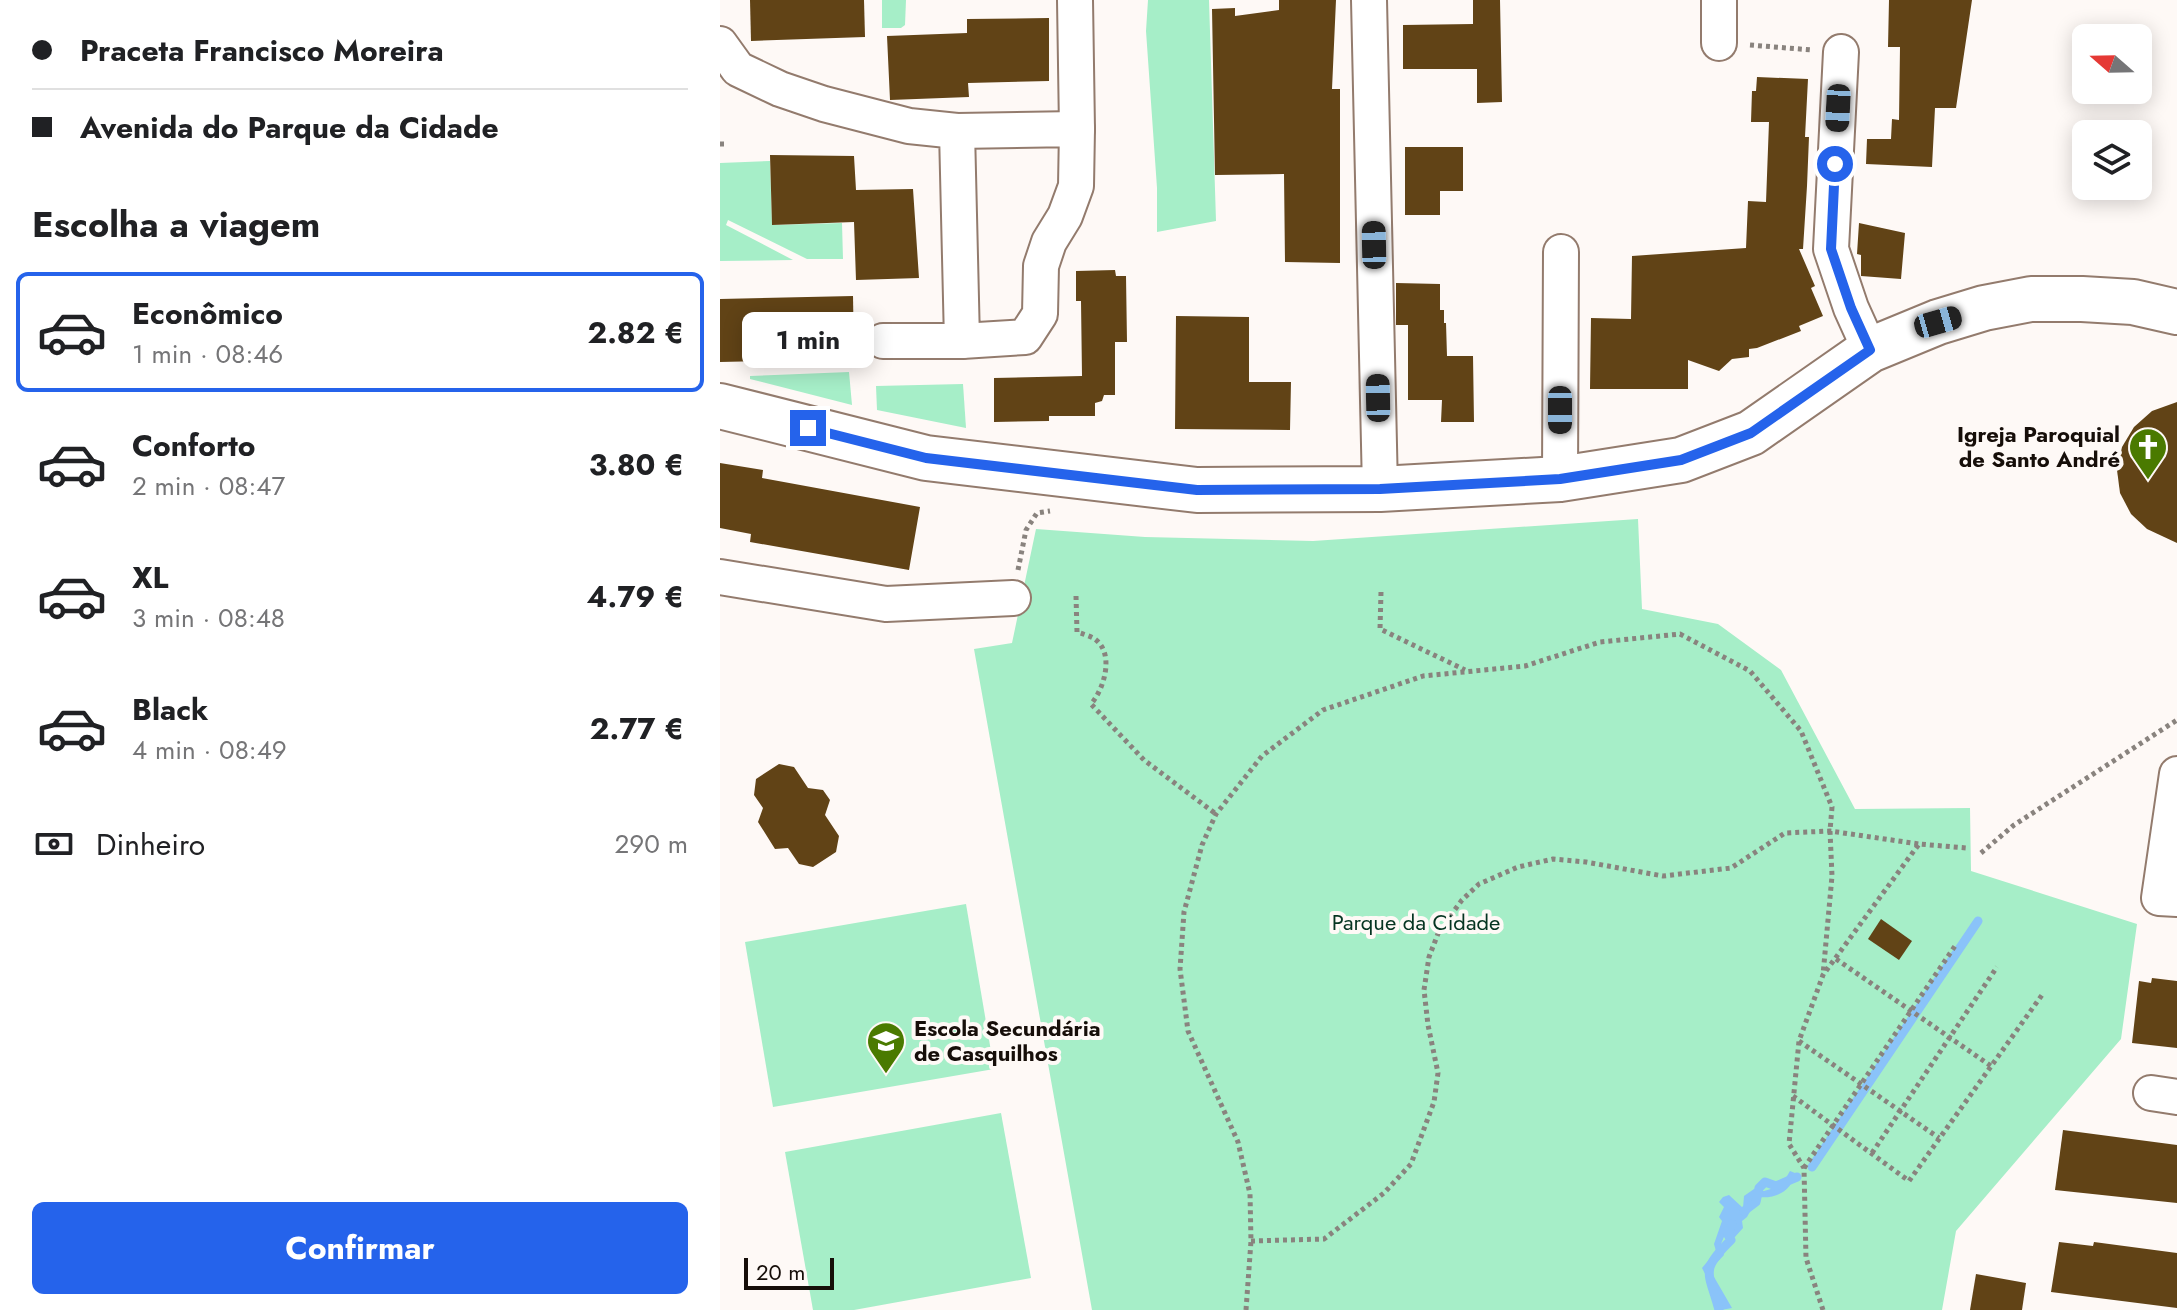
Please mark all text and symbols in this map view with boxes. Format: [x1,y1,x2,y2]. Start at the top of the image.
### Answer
north arrow [2072,24,2152,104]
map controls [2072,24,2152,200]
text: Praceta Francisco Moreira [80,29,444,72]
car [1825,83,1851,133]
text: Avenida do Parque da Cidade [80,106,499,149]
button: layers [2072,120,2152,200]
route start [1817,146,1853,182]
text: Escolha a viagem [32,198,320,250]
car [1362,221,1386,269]
text: Econômico [132,292,283,335]
icon: car [36,296,108,368]
car [1912,304,1964,340]
text: 2.82 € [588,311,684,354]
callout: 1 min [742,312,874,368]
text: 1 min [776,321,840,359]
text: 1 min · 08:46 [132,335,283,373]
car [1366,374,1390,422]
car [1548,386,1572,434]
route end [790,410,826,446]
place label: Igreja Paroquial de Santo André [1957,418,2120,475]
text: Conforto [132,424,256,467]
church icon: Igreja Paroquial de Santo André [2127,426,2169,481]
icon: car [36,428,108,500]
text: 3.80 € [589,443,684,486]
text: 2 min · 08:47 [132,467,285,505]
text: XL [132,556,168,599]
icon: car [36,560,108,632]
text: 4.79 € [587,575,684,618]
text: 3 min · 08:48 [132,599,285,637]
text: Black [132,688,208,731]
icon: car [36,692,108,764]
text: 2.77 € [590,707,684,750]
text: 4 min · 08:49 [132,731,287,769]
icon: cash [32,822,76,866]
text: Dinheiro [96,823,205,866]
text: 290 m [615,825,688,863]
park label: Parque da Cidade [1332,906,1500,938]
place label: Escola Secundária de Casquilhos [914,1012,1101,1069]
school or university icon: Escola Secundária de Casquilhos [865,1020,907,1075]
button: Confirmar [32,1202,688,1294]
scale bar [744,1254,834,1290]
text: 20 m [756,1256,805,1288]

